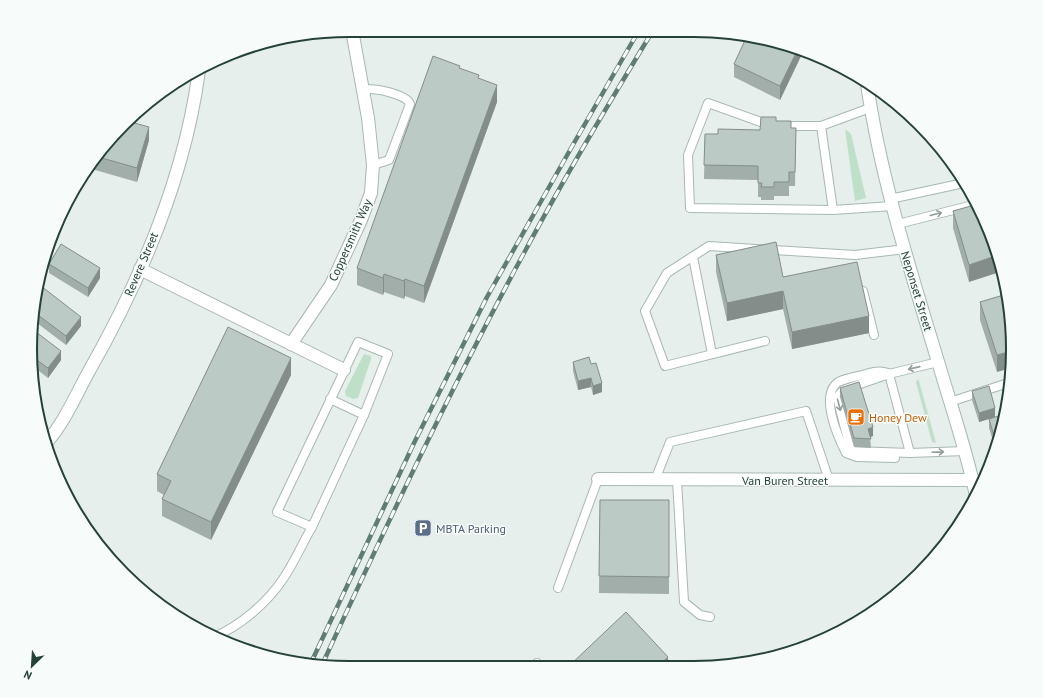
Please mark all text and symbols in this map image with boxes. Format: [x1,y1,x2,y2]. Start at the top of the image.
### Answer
street label: Coppersmith Way [325,196,375,284]
one-way arrow [929,210,942,217]
street label: Revere Street [121,230,161,298]
street label: Neponset Street [898,249,936,333]
one-way arrow [908,365,921,372]
one-way arrow [836,398,843,411]
cafe icon: Honey Dew [846,407,866,427]
place label: Honey Dew [869,410,927,425]
one-way arrow [931,449,944,456]
street label: Van Buren Street [741,473,828,488]
parking icon: MBTA Parking [413,518,433,538]
place label: MBTA Parking [436,521,506,536]
north arrow [12,646,52,686]
text: N [22,667,34,683]

